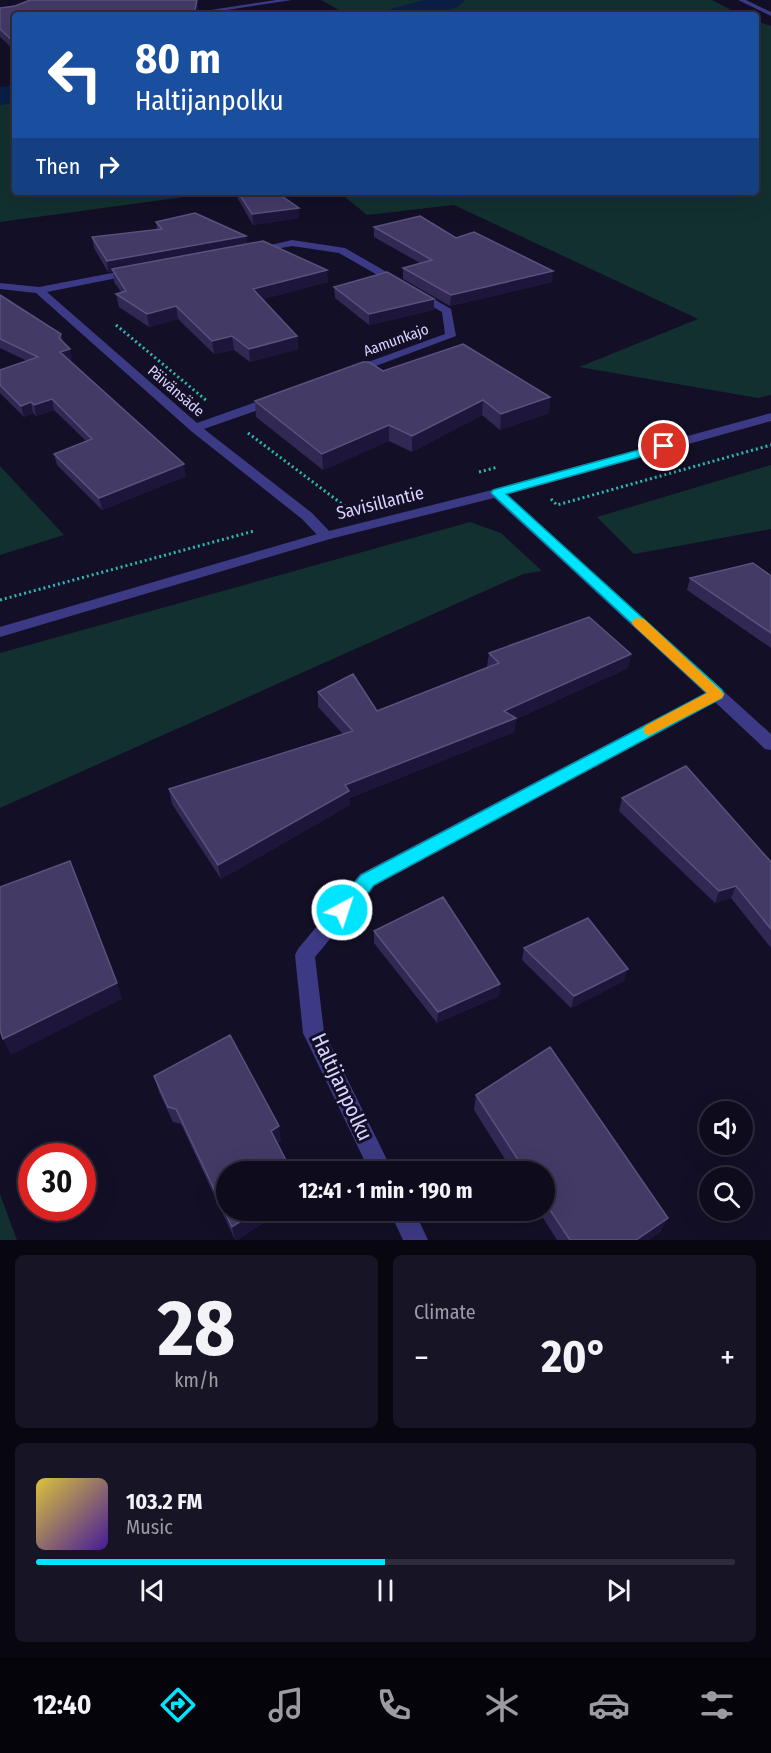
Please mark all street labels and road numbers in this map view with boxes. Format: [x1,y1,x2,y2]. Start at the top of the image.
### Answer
street label: Aamunkajo [361,320,431,360]
street label: Päivänsäde [144,362,208,420]
street label: Savisillantie [334,482,426,524]
street label: Haltijanpolku [306,1029,378,1145]

